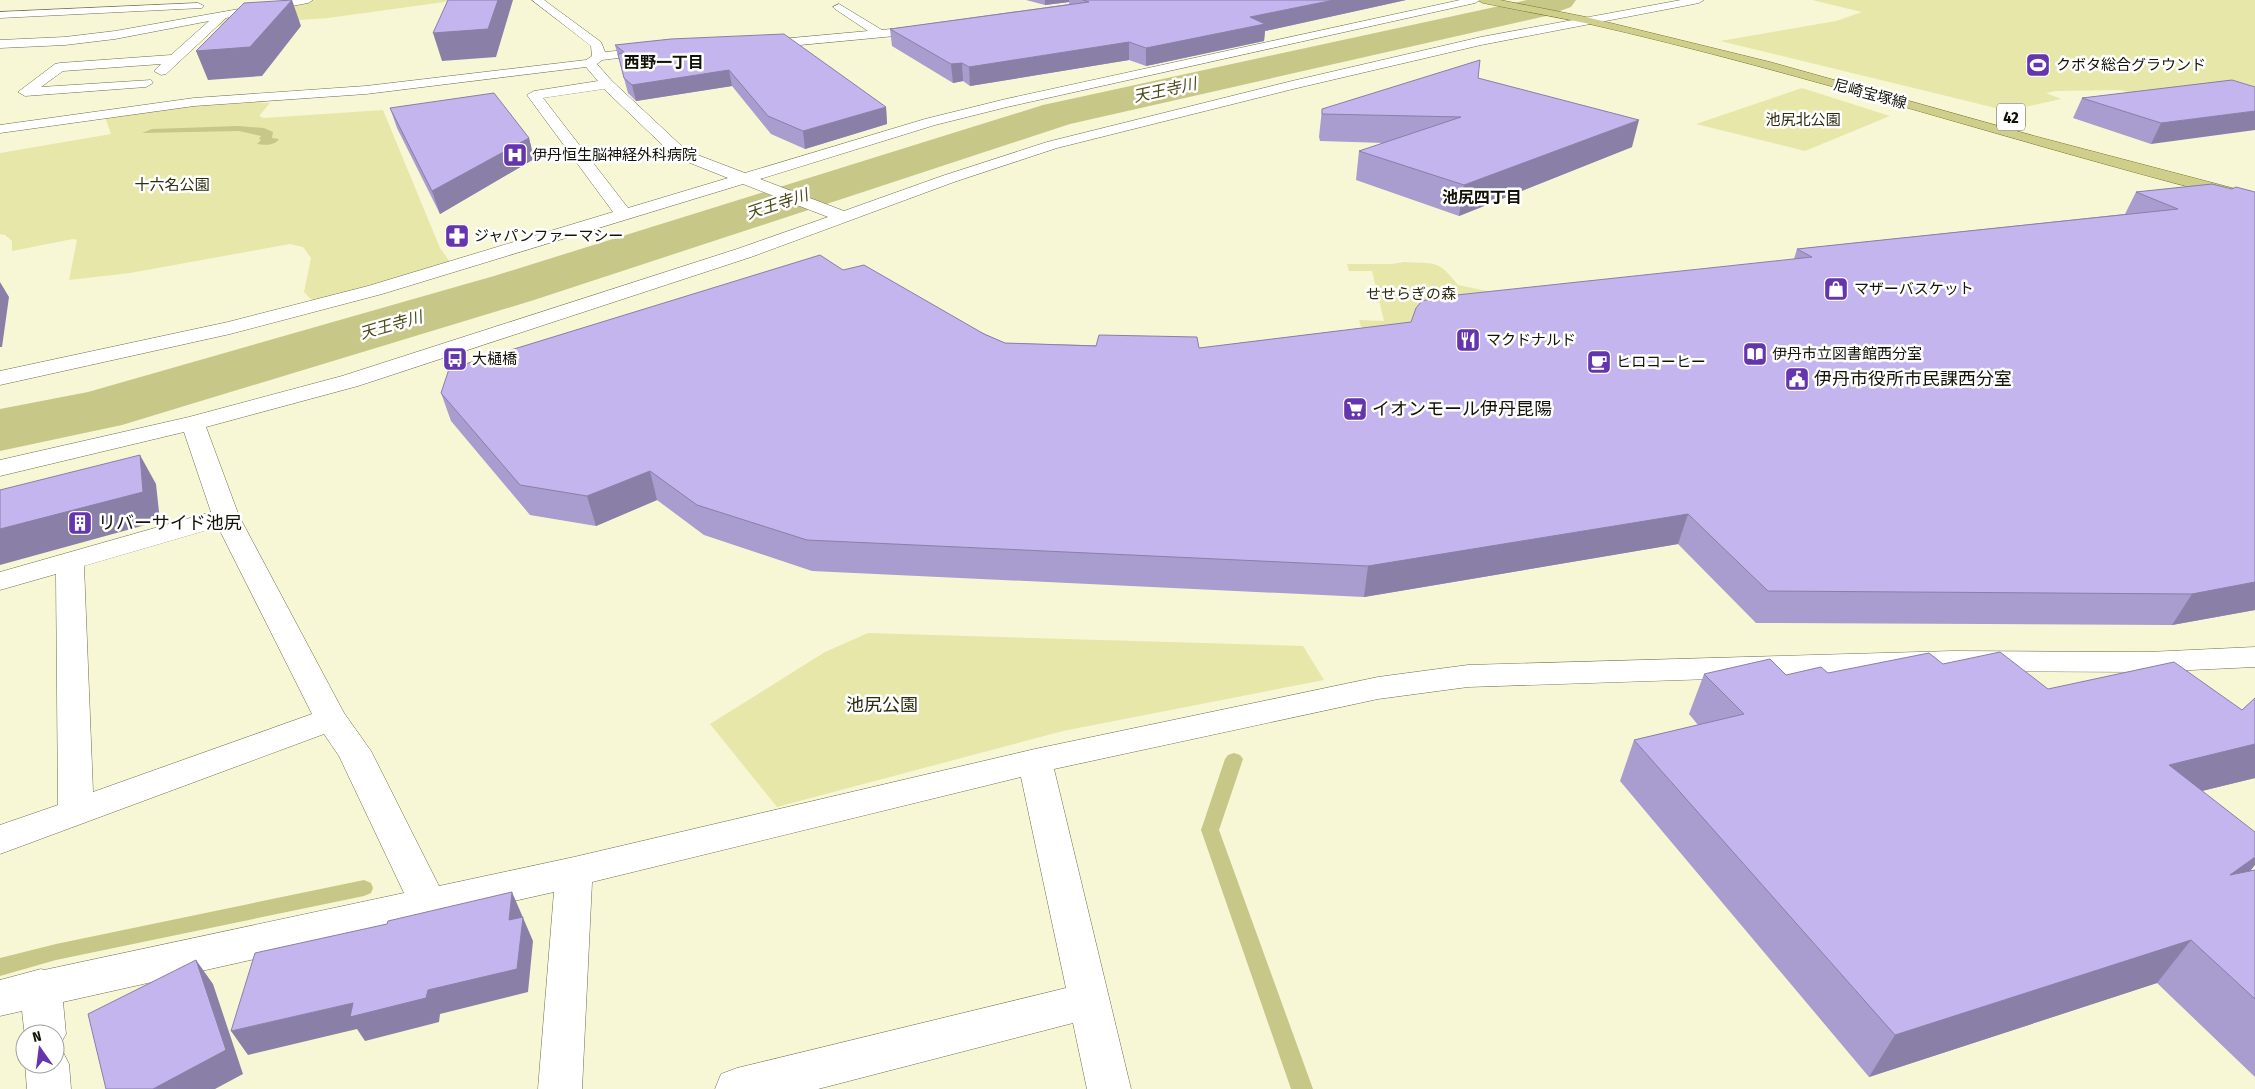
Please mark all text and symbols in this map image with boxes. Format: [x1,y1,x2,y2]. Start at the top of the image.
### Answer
sports icon: クボタ総合グラウンド [2025,52,2051,78]
district label: 西野一丁目 [624,53,704,72]
place label: クボタ総合グラウンド [2056,56,2206,74]
water label: 天王寺川 [1132,74,1200,106]
street label: 尼崎宝塚線 [1831,76,1909,112]
road number: 42 [1997,104,2025,130]
park label: 池尻北公園 [1765,111,1841,129]
hospital icon: 伊丹恒生脳神経外科病院 [502,142,528,168]
place label: 伊丹恒生脳神経外科病院 [532,146,697,164]
park label: 十六名公園 [134,176,210,194]
water label: 天王寺川 [744,184,812,223]
district label: 池尻四丁目 [1442,188,1522,207]
pharmacy icon: ジャパンファーマシー [444,223,470,249]
place label: ジャパンファーマシー [474,227,624,245]
shop icon: マザーバスケット [1823,276,1849,302]
place label: マザーバスケット [1854,280,1974,298]
park label: せせらぎの森 [1366,285,1456,303]
water label: 天王寺川 [358,306,426,343]
restaurant icon: マクドナルド [1455,327,1481,353]
place label: マクドナルド [1486,331,1576,349]
library icon: 伊丹市立図書館西分室 [1742,341,1768,367]
place label: 伊丹市立図書館西分室 [1772,345,1922,363]
bus stop icon: 大樋橋 [442,346,468,372]
cafe icon: ヒロコーヒー [1586,349,1612,375]
place label: 大樋橋 [472,350,517,368]
place label: ヒロコーヒー [1616,353,1706,371]
public building icon: 伊丹市役所市民課西分室 [1784,366,1810,392]
place label: 伊丹市役所市民課西分室 [1814,368,2012,390]
supermarket icon: イオンモール伊丹昆陽 [1342,396,1368,422]
place label: イオンモール伊丹昆陽 [1372,398,1552,420]
building icon: リバーサイド池尻 [67,510,93,536]
place label: リバーサイド池尻 [98,512,242,534]
park label: 池尻公園 [846,694,918,716]
north arrow [15,1024,65,1074]
text: N [31,1028,43,1046]

